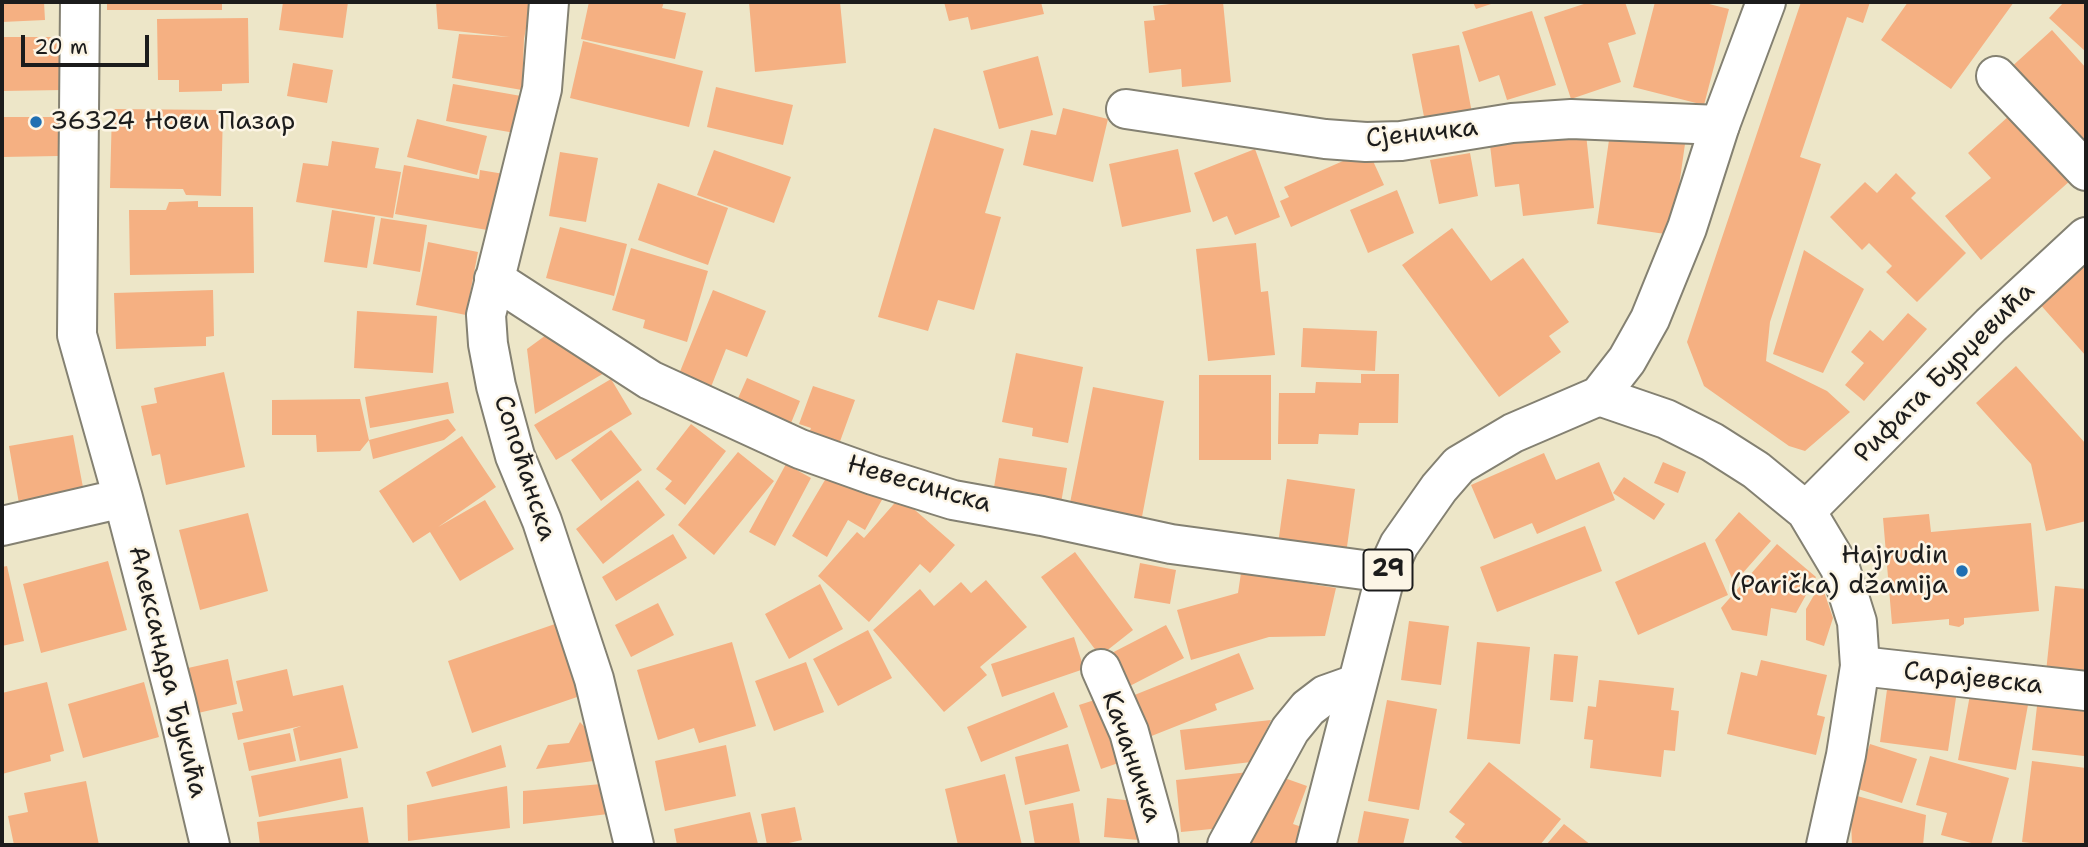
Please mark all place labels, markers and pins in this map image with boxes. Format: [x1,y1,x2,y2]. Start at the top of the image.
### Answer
place label: 36324 Нови Пазар [50,106,295,138]
marker: 36324 Нови Пазар [28,114,44,130]
place label: Hajrudin (Parička) džamija [1730,540,1948,602]
marker: Hajrudin (Parička) džamija [1954,563,1970,579]

